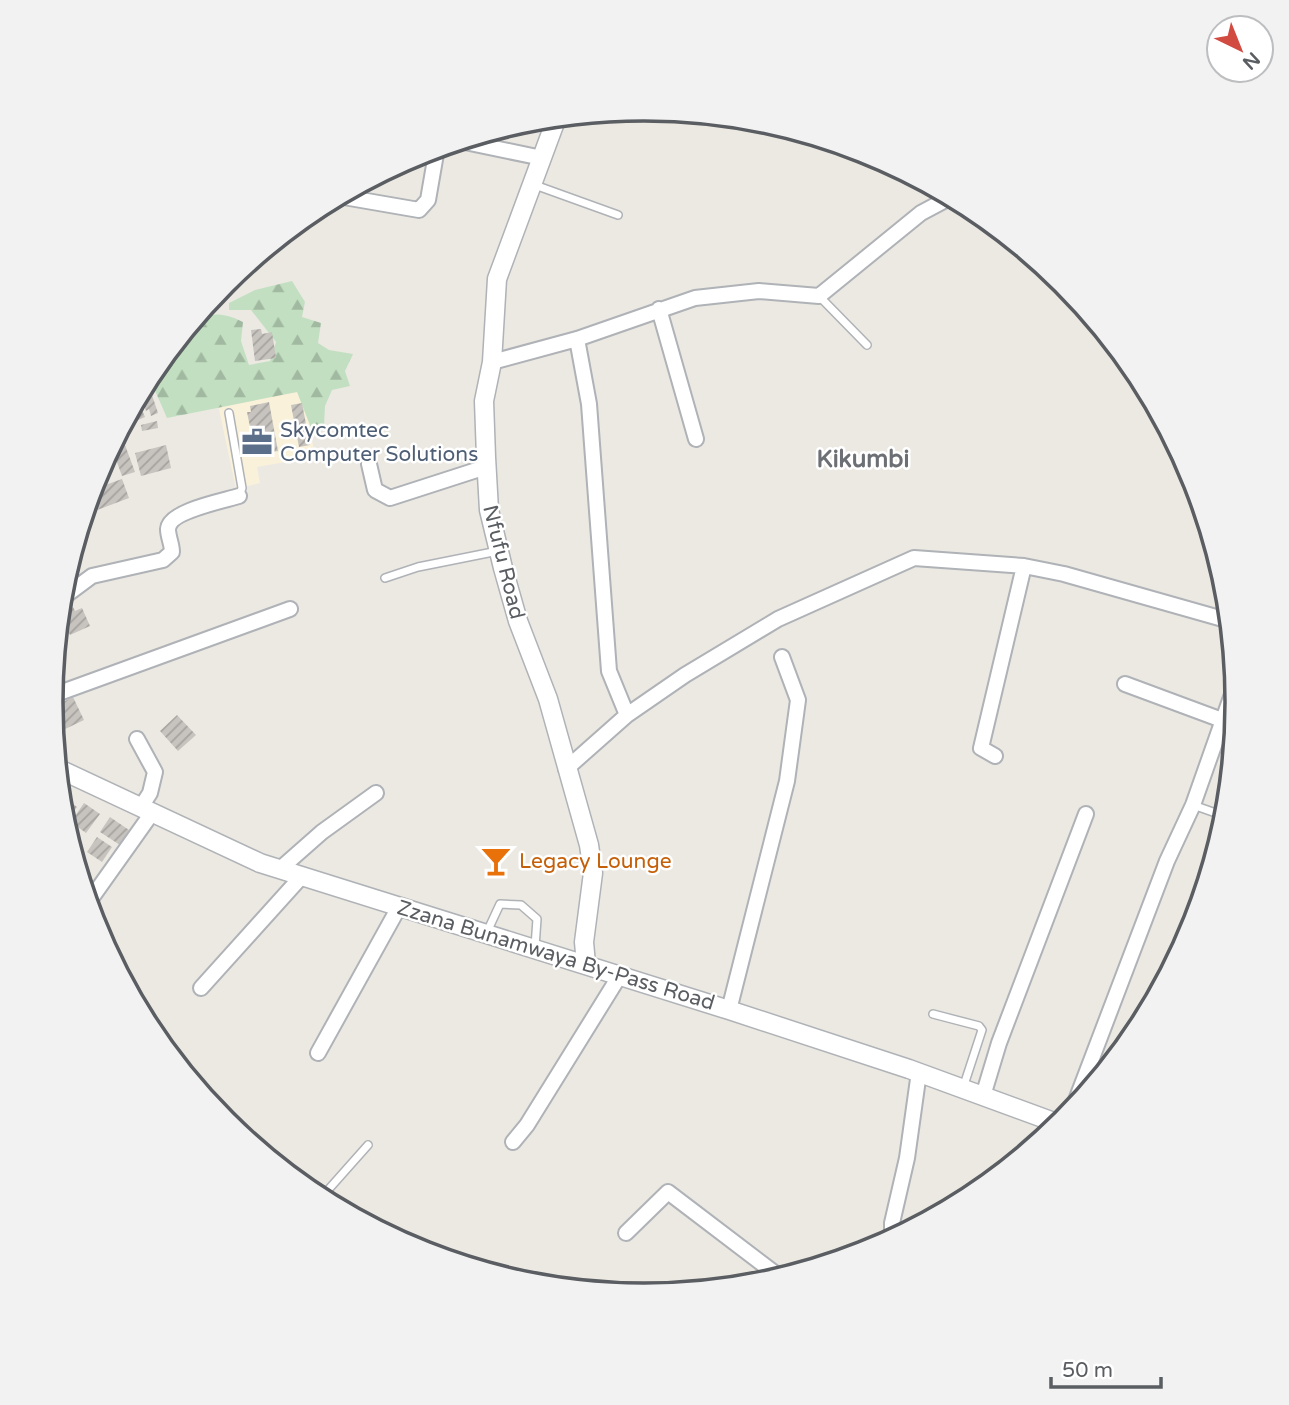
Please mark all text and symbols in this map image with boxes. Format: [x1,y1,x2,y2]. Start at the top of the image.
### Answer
north arrow [1205,14,1275,84]
text: N [1238,47,1264,74]
place label: Skycomtec Computer Solutions [280,418,478,467]
office icon: Skycomtec Computer Solutions [240,425,274,459]
district label: Kikumbi [817,445,909,474]
street label: Nfufu Road [477,502,530,622]
bar icon: Legacy Lounge [479,844,513,878]
place label: Legacy Lounge [519,849,672,874]
street label: Zzana Bunamwaya By-Pass Road [394,895,718,1016]
scale bar [1051,1346,1161,1390]
text: 50 m [1062,1358,1113,1383]

